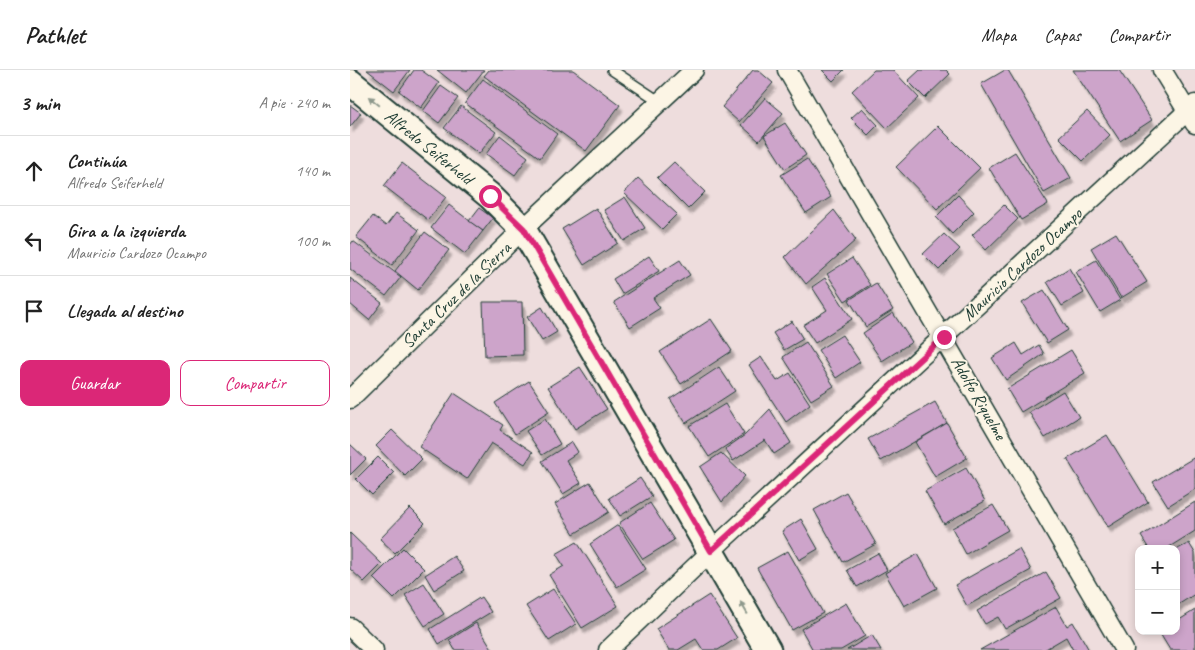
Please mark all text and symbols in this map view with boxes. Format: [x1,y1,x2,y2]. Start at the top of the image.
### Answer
text: Pathlet [25,20,85,50]
text: Mapa [981,24,1016,46]
text: Capas [1044,24,1081,46]
text: Compartir [1109,24,1170,46]
text: 3 min [20,90,60,116]
text: A pie · 240 m [259,93,330,113]
one-way arrow [367,96,380,107]
street label: Alfredo Seiferheld [380,105,480,191]
text: Continúa [67,149,126,173]
icon: ahead [20,157,48,185]
text: 140 m [296,161,330,181]
text: Alfredo Seiferheld [67,173,162,193]
route start [479,185,502,208]
street label: Mauricio Cardozo Ocampo [957,202,1088,325]
text: Gira a la izquierda [67,219,185,243]
icon: left [20,227,48,255]
text: 100 m [296,231,330,251]
street label: Santa Cruz de la Sierra [397,236,517,353]
text: Mauricio Cardozo Ocampo [67,243,206,263]
icon: arrive [20,297,48,325]
text: Llegada al destino [67,299,183,323]
route end [933,326,956,349]
street label: Adolfo Riquelme [946,352,1012,445]
button: Guardar [20,360,170,406]
button: Compartir [180,360,330,406]
map controls [1135,545,1180,635]
button: + [1135,545,1180,590]
button: − [1135,590,1180,635]
one-way arrow [739,601,748,614]

